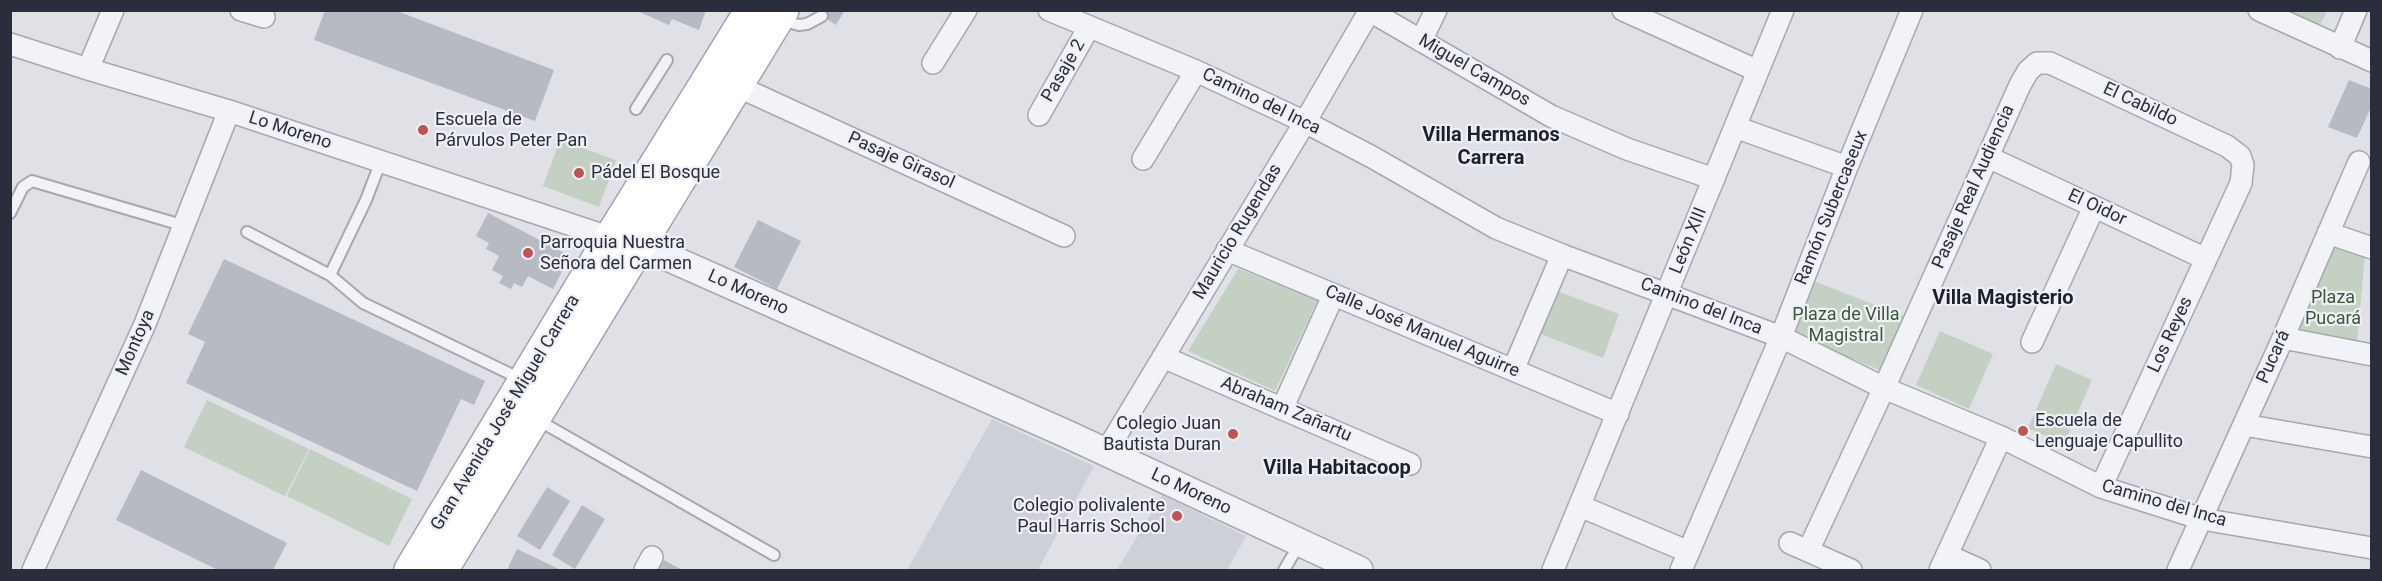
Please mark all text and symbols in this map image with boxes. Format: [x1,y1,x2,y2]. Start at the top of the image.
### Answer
street label: Miguel Campos [1414,30,1534,112]
street label: Pasaje 2 [1038,36,1090,106]
street label: Camino del Inca [1198,64,1324,140]
street label: El Cabildo [2099,78,2181,132]
street label: Pasaje Real Audiencia [1928,102,2020,272]
street label: Lo Moreno [246,107,334,155]
place label: Escuela de Párvulos Peter Pan [435,109,587,152]
marker: Escuela de Párvulos Peter Pan [416,123,430,137]
district label: Villa Hermanos Carrera [1422,124,1560,171]
street label: Pasaje Girasol [844,128,958,194]
street label: Ramón Subercaseux [1791,128,1873,288]
street label: Mauricio Rugendas [1189,160,1287,304]
place label: Pádel El Bosque [591,162,720,184]
marker: Pádel El Bosque [572,166,586,180]
street label: El Oidor [2064,185,2130,231]
street label: León XIII [1666,205,1712,277]
place label: Parroquia Nuestra Señora del Carmen [540,232,692,274]
marker: Parroquia Nuestra Señora del Carmen [521,246,535,260]
street label: Lo Moreno [704,266,792,320]
street label: Camino del Inca [1637,274,1765,340]
street label: Calle José Manuel Aguirre [1321,281,1523,383]
district label: Villa Magisterio [1932,287,2074,311]
park label: Plaza Pucará [2305,287,2361,330]
street label: Gran Avenida José Miguel Carrera [427,291,585,535]
street label: Los Reyes [2144,294,2198,376]
park label: Plaza de Villa Magistral [1792,304,1900,346]
street label: Montoya [112,307,160,379]
street label: Pucará [2253,327,2295,387]
street label: Abraham Zañartu [1217,373,1355,447]
place label: Escuela de Lenguaje Capullito [2035,410,2183,452]
place label: Colegio Juan Bautista Duran [1103,413,1221,456]
marker: Escuela de Lenguaje Capullito [2016,424,2030,438]
marker: Colegio Juan Bautista Duran [1226,427,1240,441]
district label: Villa Habitacoop [1263,457,1411,481]
street label: Lo Moreno [1147,464,1235,520]
street label: Camino del Inca [2099,476,2229,532]
place label: Colegio polivalente Paul Harris School [1013,495,1165,538]
marker: Colegio polivalente Paul Harris School [1170,509,1184,523]

